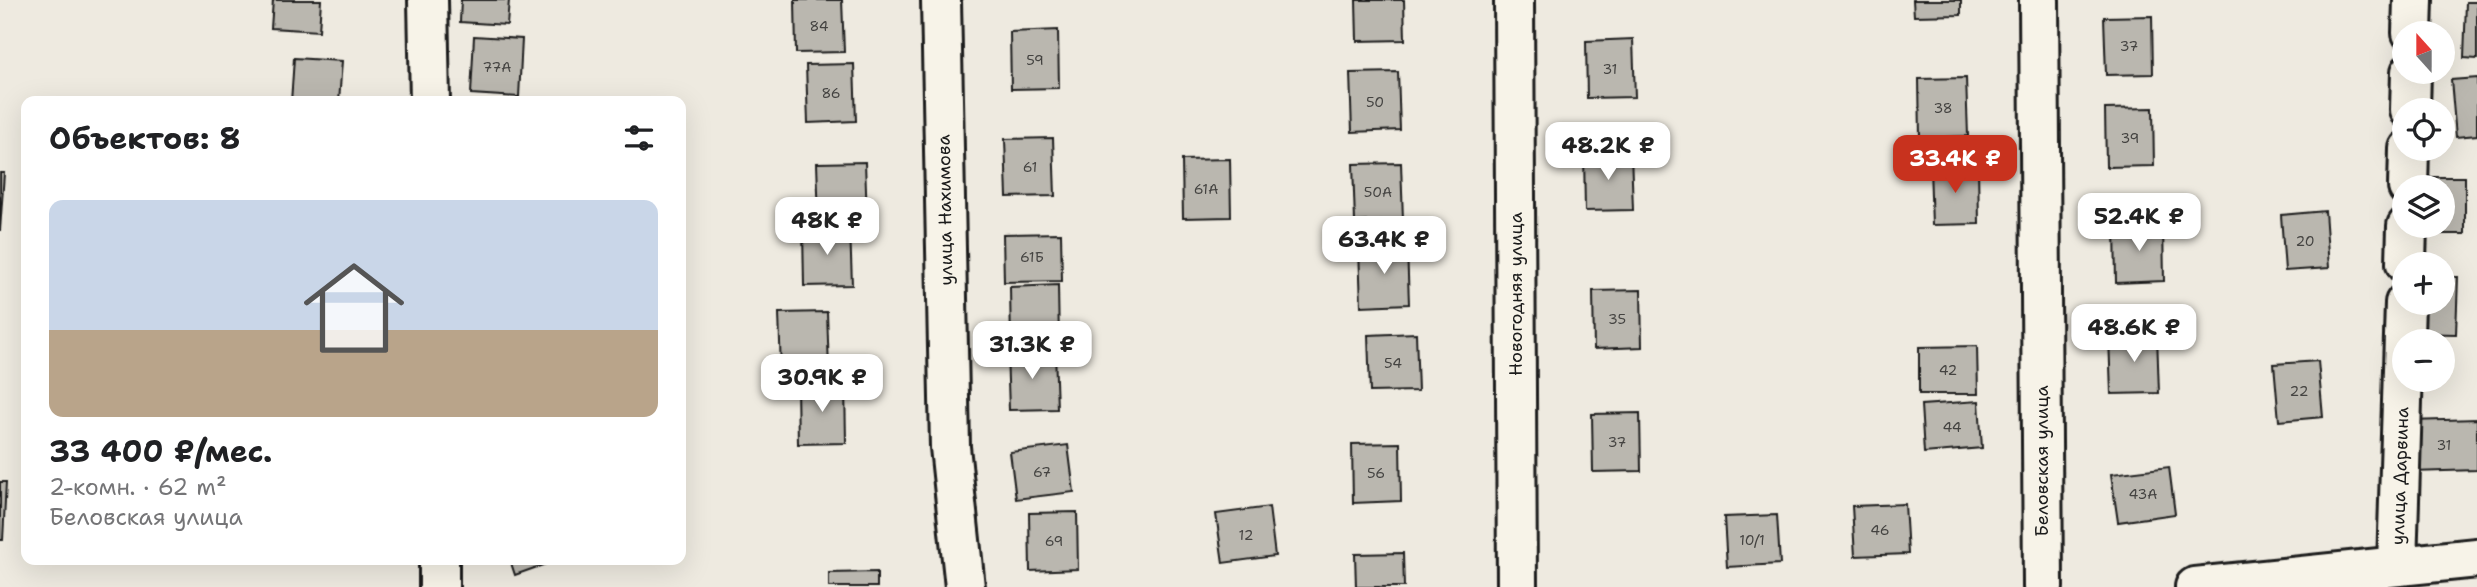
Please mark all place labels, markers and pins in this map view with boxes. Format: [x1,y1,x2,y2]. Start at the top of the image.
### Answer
pin: 48.2K ₽ [1543,122,1673,182]
pin: 33.4K ₽ [1890,136,2020,195]
pin: 52.4K ₽ [2074,194,2204,253]
pin: 48K ₽ [778,198,876,257]
pin: 63.4K ₽ [1319,216,1449,276]
pin: 48.6K ₽ [2069,304,2199,364]
pin: 31.3K ₽ [967,322,1097,381]
pin: 30.9K ₽ [757,354,887,414]

